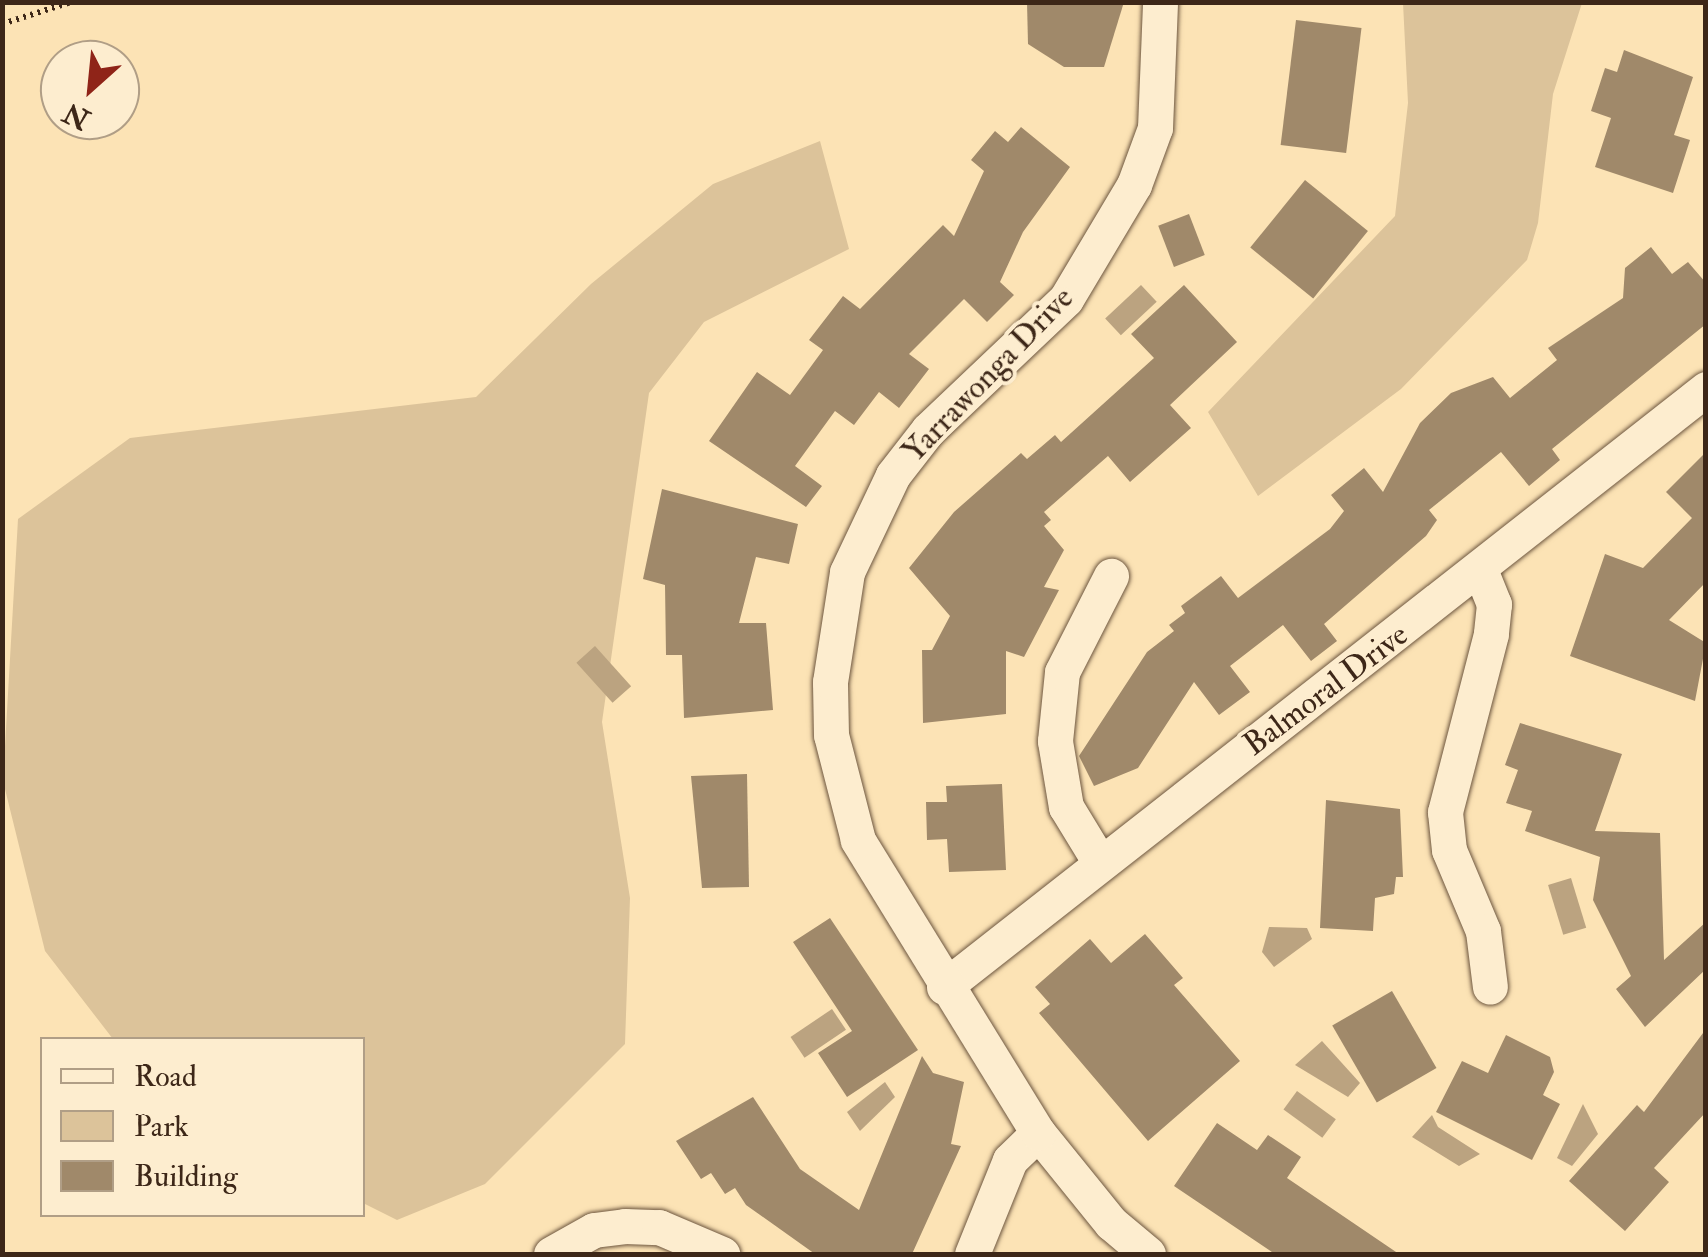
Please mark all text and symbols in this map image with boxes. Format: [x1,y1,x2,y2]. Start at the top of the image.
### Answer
north arrow [40,40,140,140]
text: N [58,94,96,137]
street label: Yarrawonga Drive [895,279,1081,471]
street label: Balmoral Drive [1236,616,1416,764]
legend [40,1037,365,1217]
text: Road [134,1058,197,1095]
text: Park [134,1108,189,1145]
text: Building [134,1158,238,1195]

